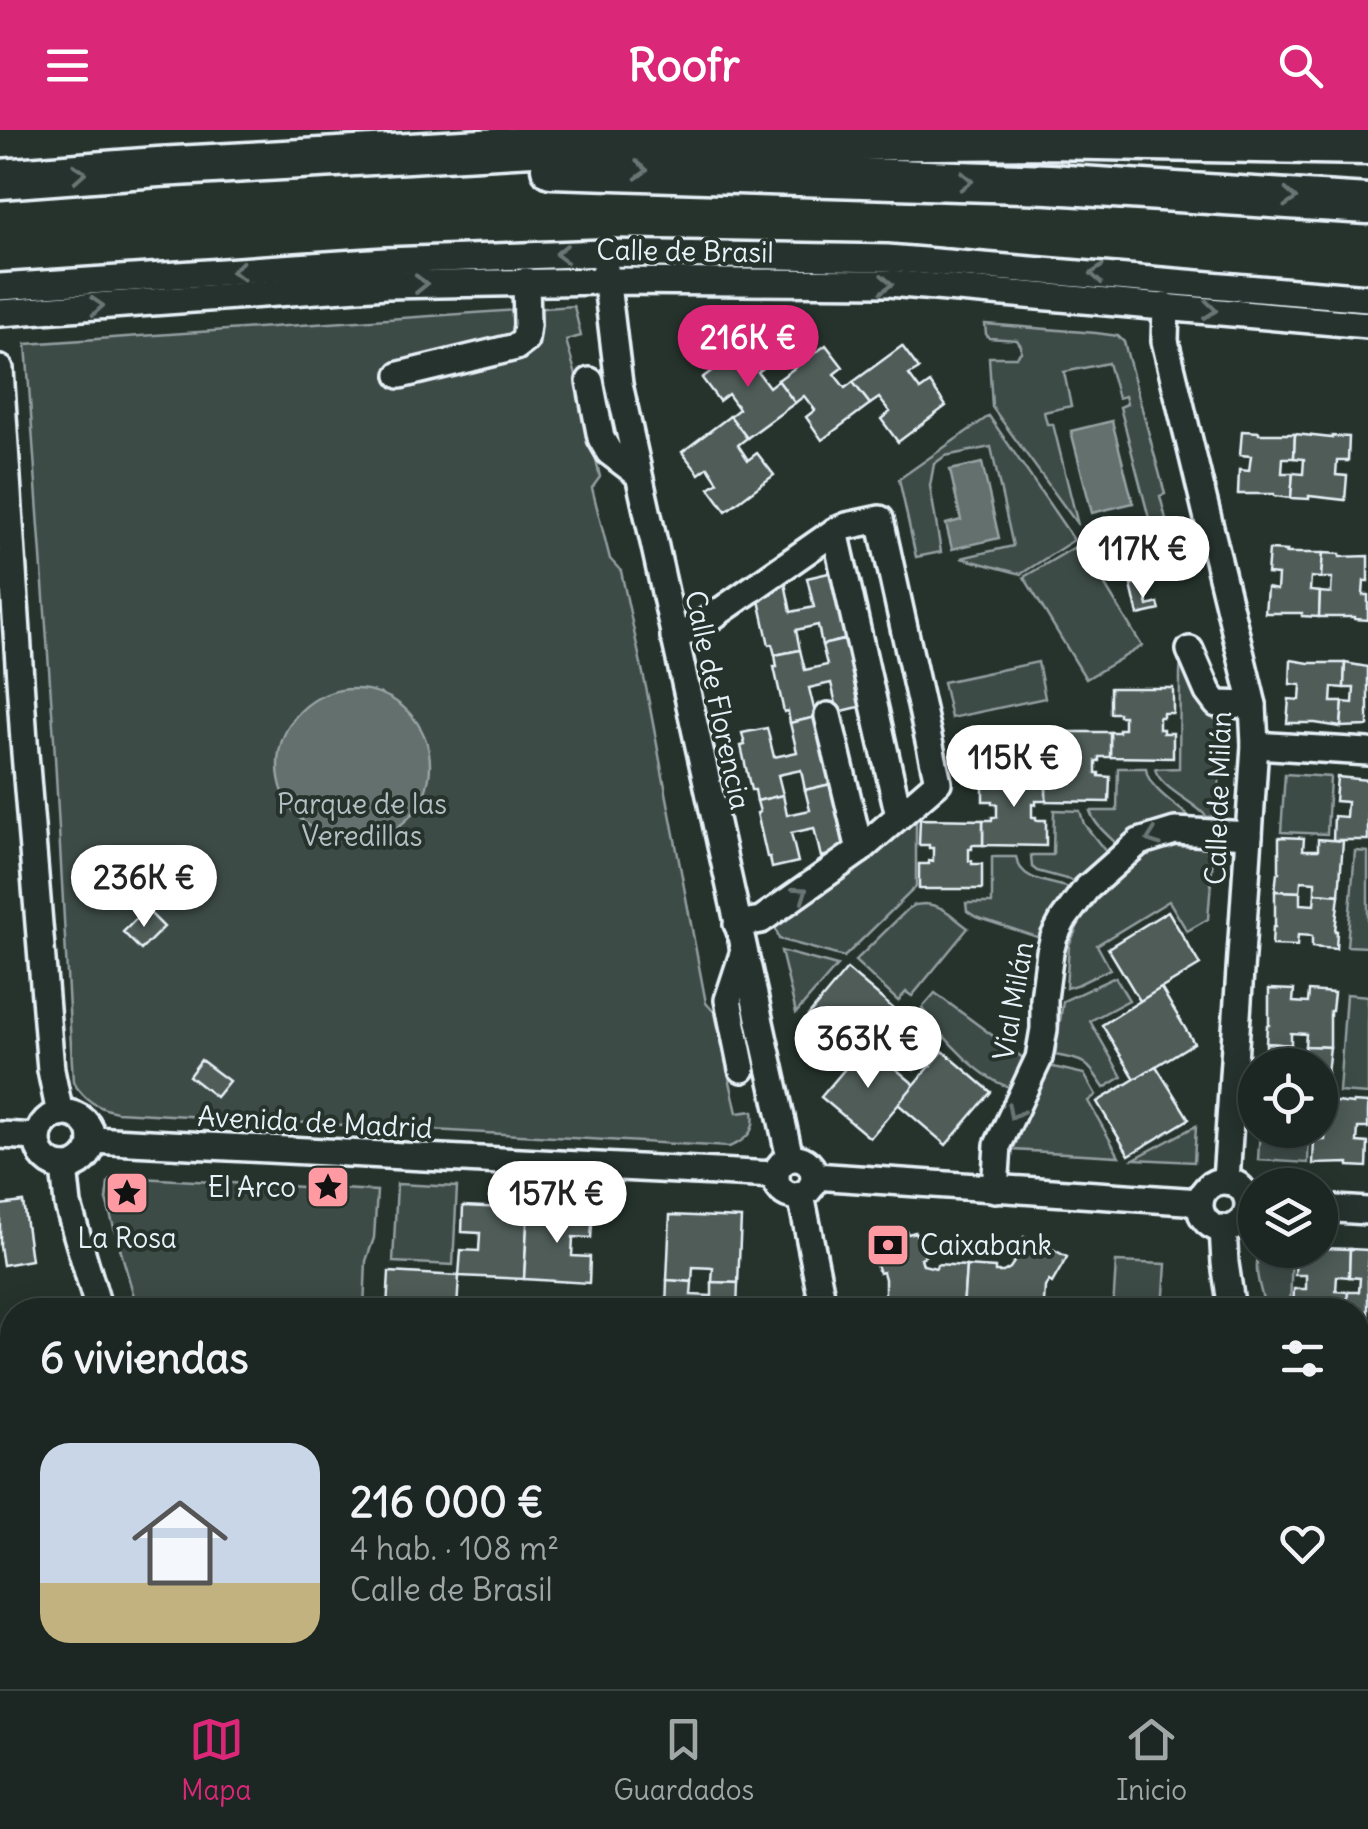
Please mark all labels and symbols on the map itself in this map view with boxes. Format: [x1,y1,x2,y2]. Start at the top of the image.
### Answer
one-way arrow [633,159,649,180]
one-way arrow [72,162,88,184]
one-way arrow [958,171,974,192]
one-way arrow [1283,186,1299,208]
street label: Calle de Brasil [596,231,774,271]
one-way arrow [554,244,570,265]
one-way arrow [229,259,245,281]
one-way arrow [1088,264,1104,286]
one-way arrow [414,273,430,295]
one-way arrow [879,273,895,294]
one-way arrow [90,296,106,317]
one-way arrow [1203,299,1219,321]
pin: 216K € [667,305,829,390]
pin: 117K € [1062,516,1224,601]
street label: Calle de Florencia [677,587,759,813]
street label: Calle de Milán [1197,710,1239,886]
pin: 115K € [933,725,1095,810]
park label: Parque de las Veredillas [277,786,447,854]
one-way arrow [1145,826,1163,846]
pin: 236K € [63,845,225,930]
one-way arrow [790,886,808,905]
street label: Vial Milán [985,939,1041,1063]
pin: 363K € [787,1006,949,1091]
street label: Avenida de Madrid [197,1098,433,1146]
one-way arrow [1007,1101,1026,1119]
pin: 157K € [476,1161,638,1246]
place icon: El Arco [305,1164,351,1210]
place label: El Arco [208,1169,296,1205]
place icon: La Rosa [104,1170,150,1216]
place label: La Rosa [77,1220,177,1256]
bank icon: Caixabank [865,1222,911,1268]
place label: Caixabank [920,1227,1052,1263]

